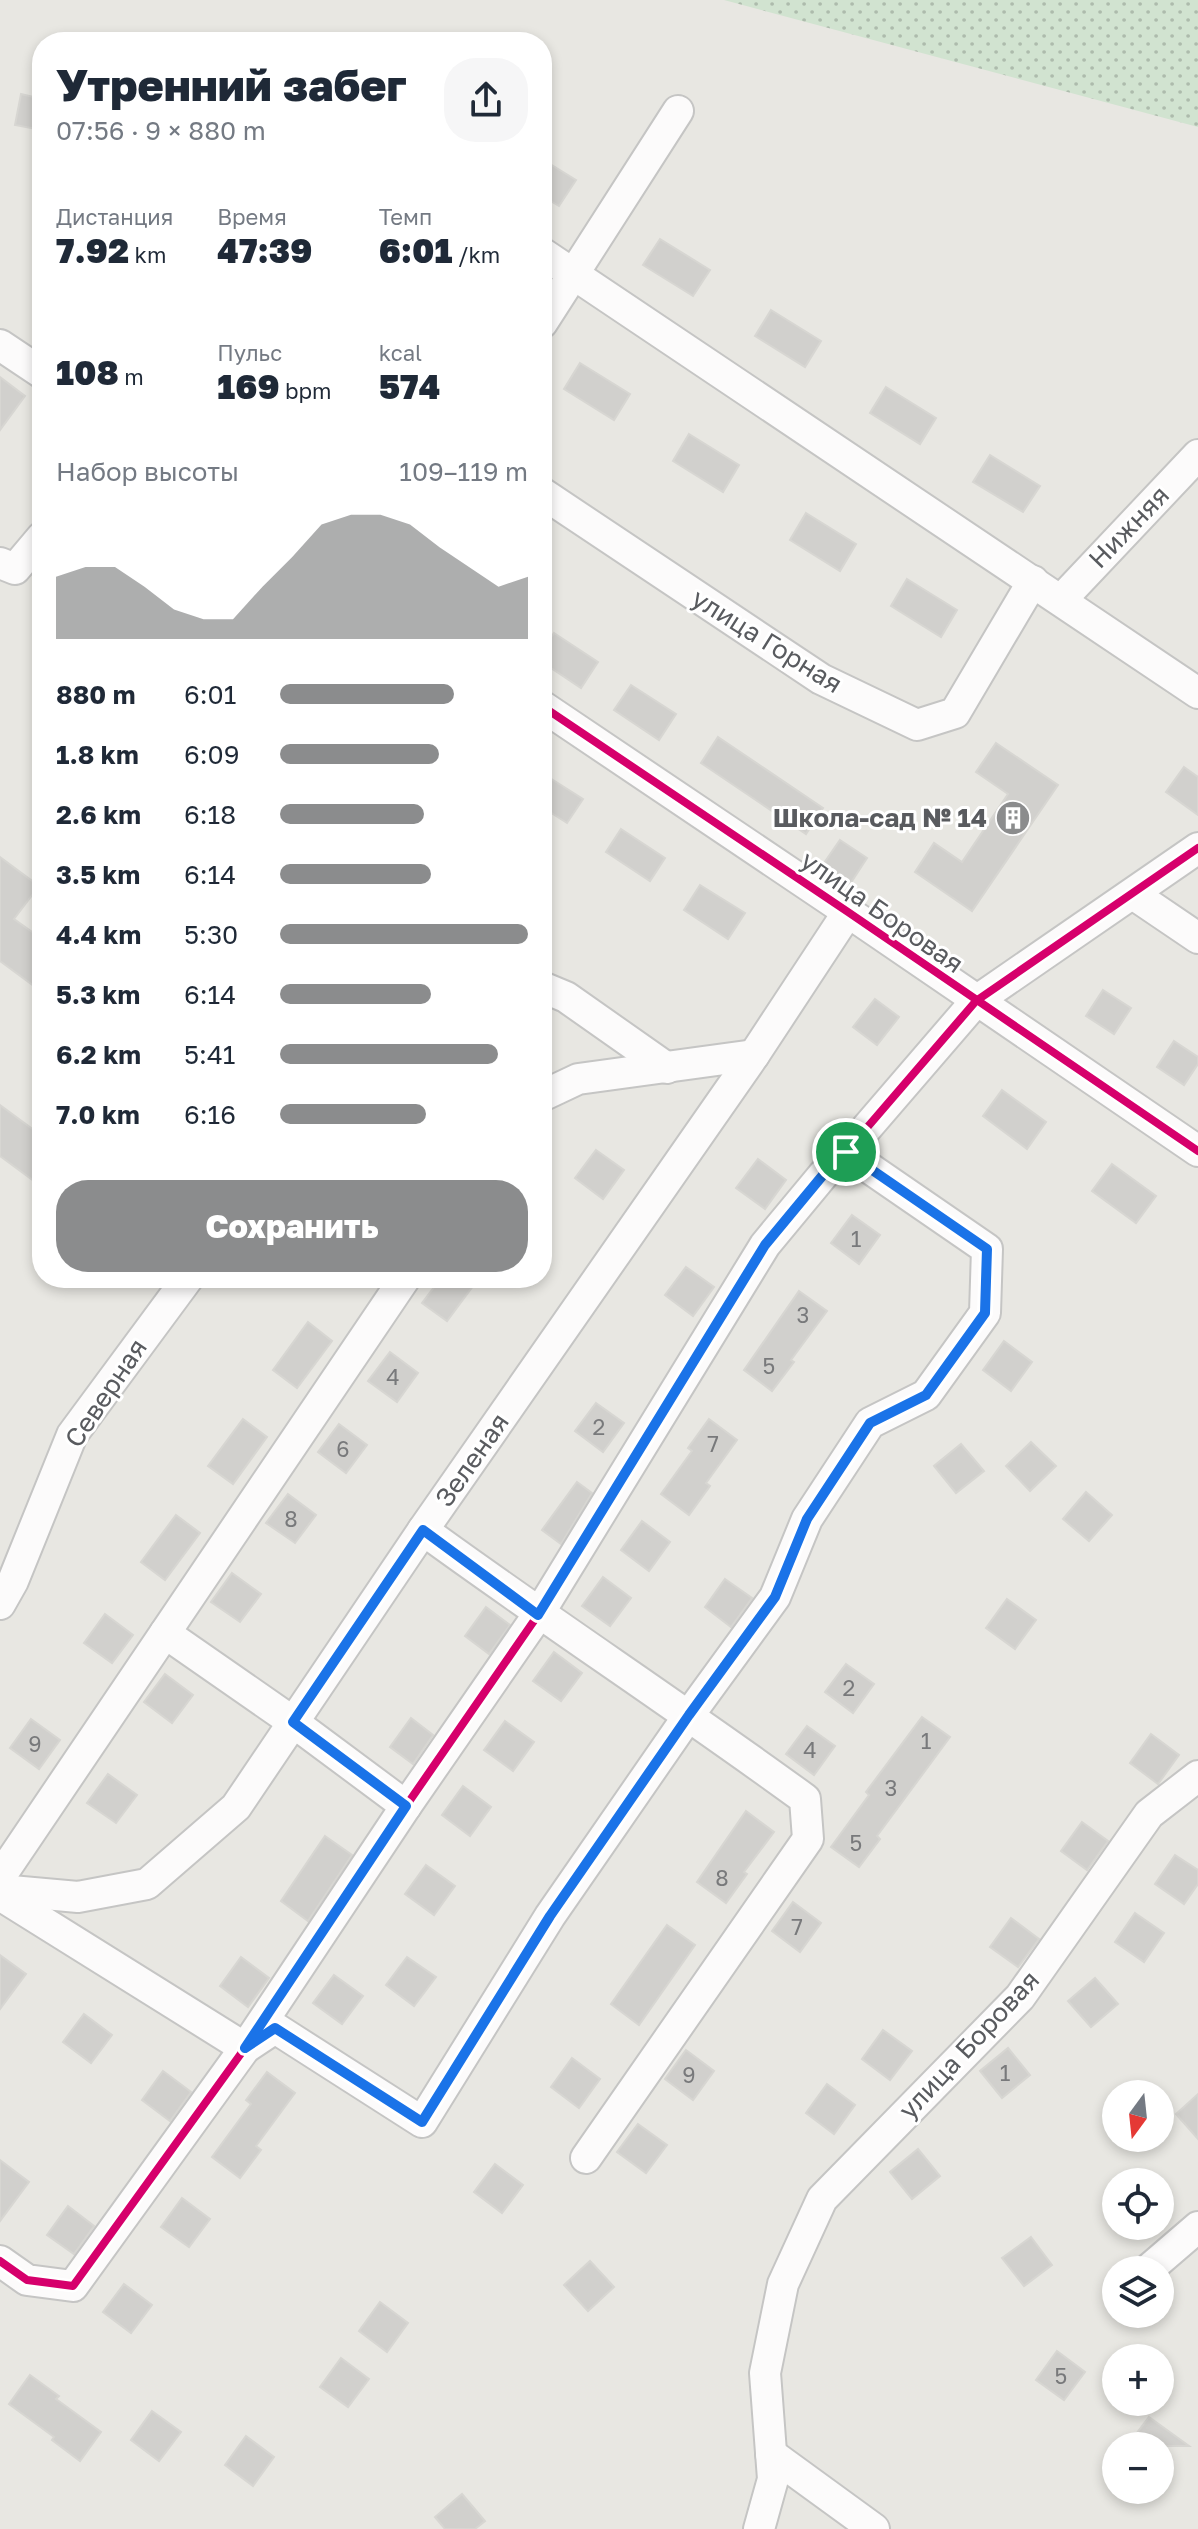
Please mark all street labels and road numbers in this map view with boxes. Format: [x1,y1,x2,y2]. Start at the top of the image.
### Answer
street label: Нижняя [1082,479,1175,574]
street label: улица Горная [686,582,848,699]
street label: улица Боровая [795,844,970,979]
street label: Северная [58,1333,153,1453]
street label: Зеленая [428,1407,515,1512]
street label: улица Боровая [892,1964,1045,2125]

